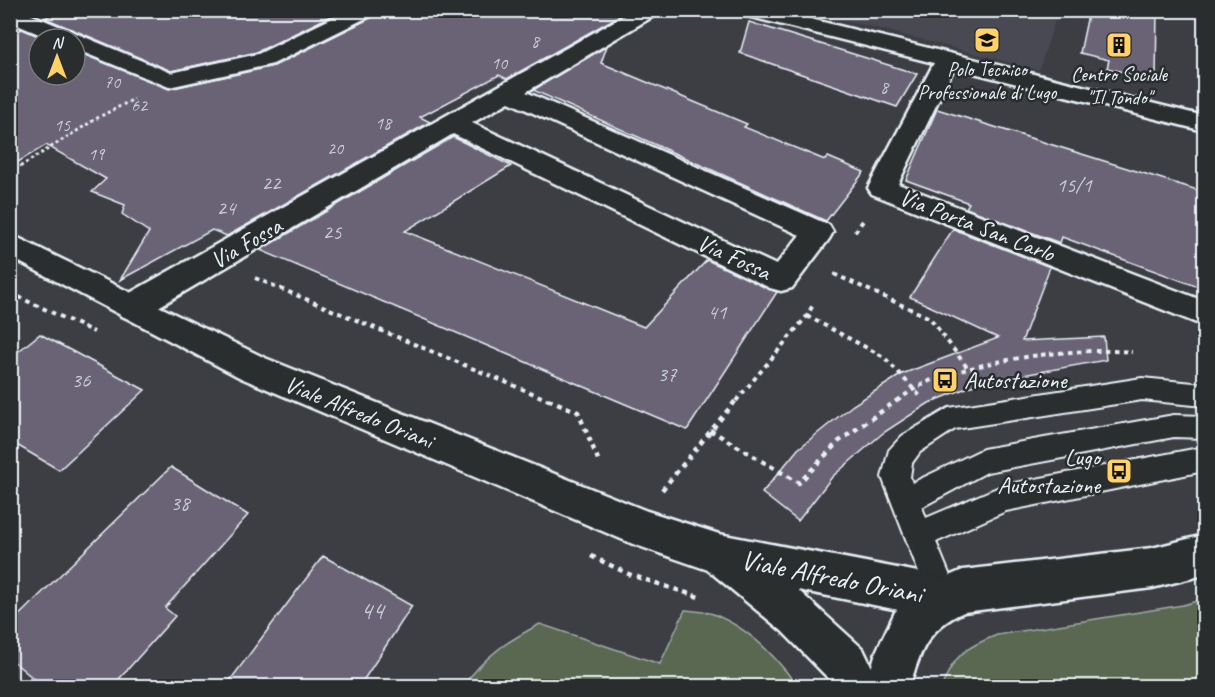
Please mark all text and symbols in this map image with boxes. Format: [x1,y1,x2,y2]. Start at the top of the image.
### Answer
school or university icon: Polo Tecnico Professionale di Lugo [972,25,1002,55]
north arrow [27,27,87,87]
house number: 8 [531,30,541,52]
building icon: Centro Sociale "Il Tondo" [1104,30,1134,60]
text: N [52,33,65,53]
house number: 10 [491,52,509,74]
place label: Polo Tecnico Professionale di Lugo [918,57,1057,105]
place label: Centro Sociale "Il Tondo" [1071,62,1169,110]
house number: 70 [104,71,122,93]
house number: 8 [880,76,890,98]
house number: 62 [131,94,149,116]
house number: 18 [375,112,393,134]
house number: 15 [54,114,71,136]
house number: 20 [327,137,345,159]
house number: 19 [88,143,106,165]
house number: 22 [262,170,282,196]
house number: 15/1 [1056,172,1093,198]
street label: Via Porta San Carlo [895,182,1060,269]
house number: 24 [217,195,238,221]
street label: Via Fossa [205,210,288,275]
house number: 25 [323,219,343,245]
street label: Via Fossa [693,227,777,288]
house number: 41 [708,299,728,325]
house number: 37 [658,361,678,387]
bus stop icon: Autostazione [930,365,960,395]
place label: Autostazione [964,365,1069,395]
house number: 36 [72,367,91,393]
street label: Viale Alfredo Oriani [280,369,440,456]
place label: Lugo Autostazione [998,442,1103,500]
bus stop icon: Lugo Autostazione [1104,456,1134,486]
house number: 38 [171,490,192,516]
street label: Viale Alfredo Oriani [738,542,929,612]
house number: 44 [360,594,386,627]

